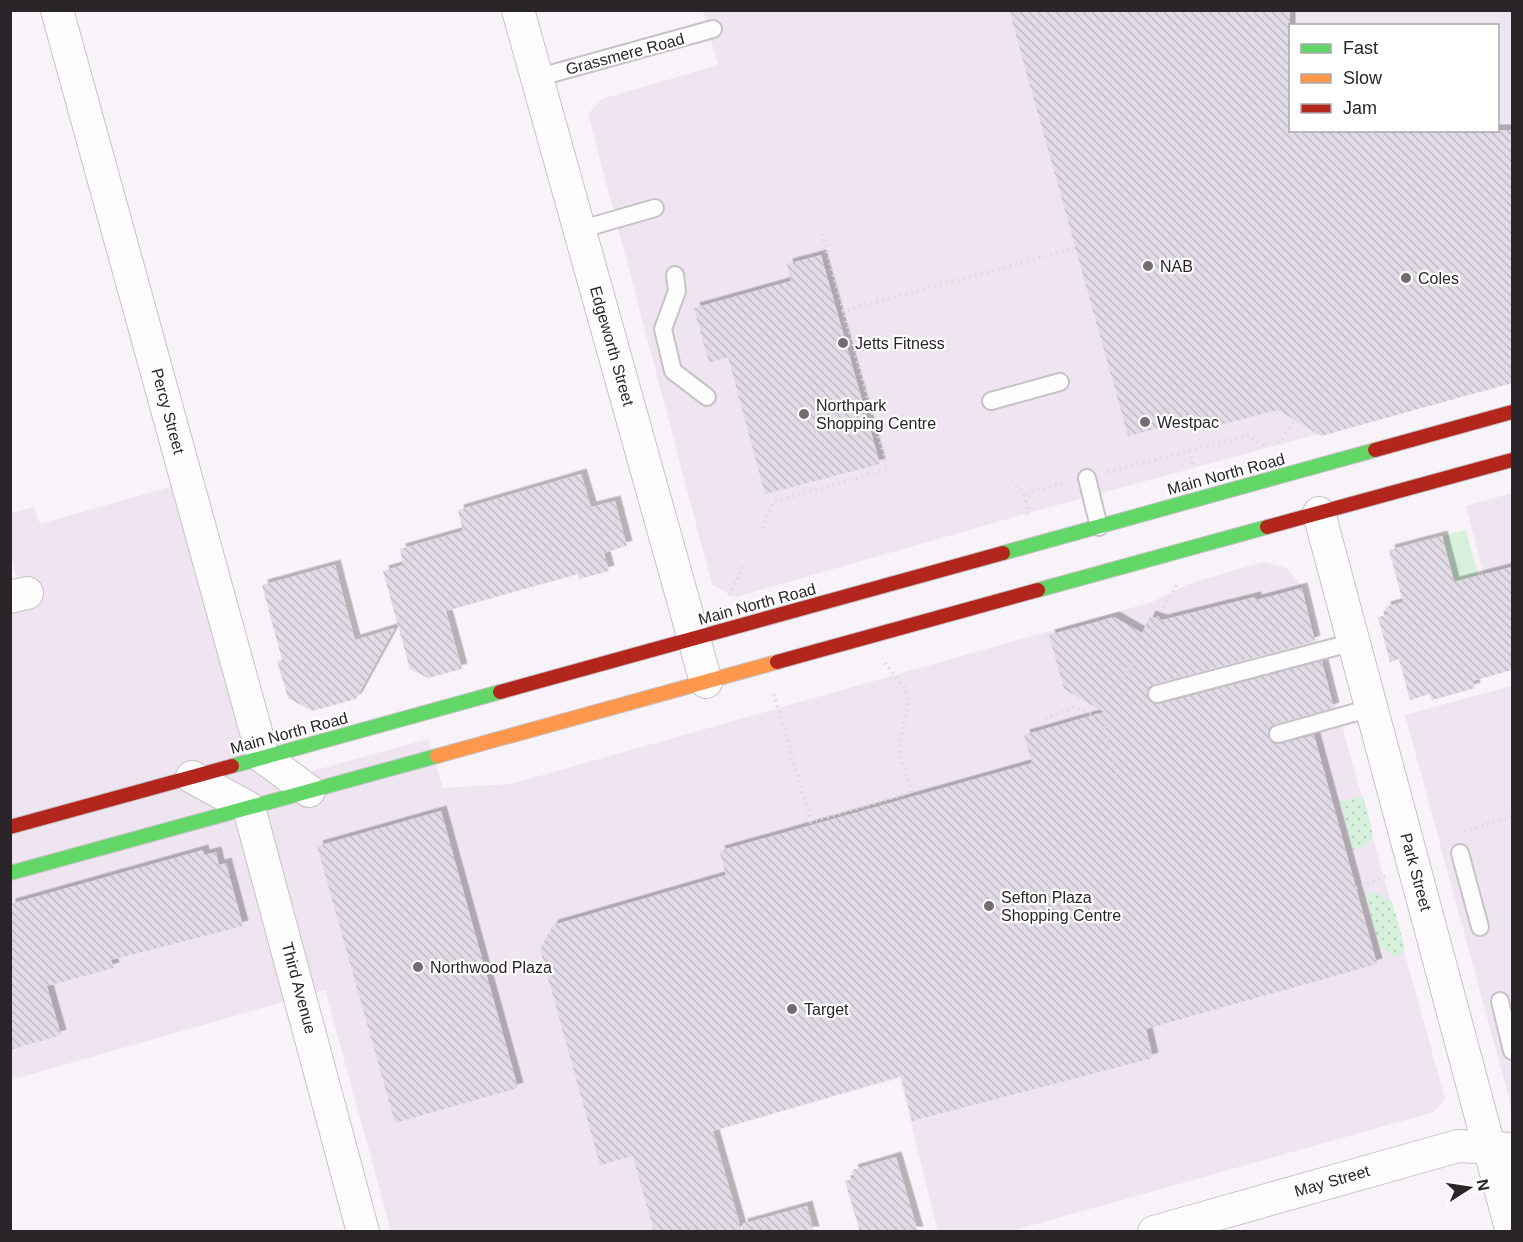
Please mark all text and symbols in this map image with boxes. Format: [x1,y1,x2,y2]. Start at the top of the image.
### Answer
legend [1289,24,1499,132]
street label: Grassmere Road [564,30,686,78]
text: Fast [1343,38,1378,58]
text: Slow [1343,68,1383,88]
text: Jam [1343,98,1377,118]
place label: NAB [1160,258,1193,275]
marker: NAB [1141,259,1155,273]
place label: Coles [1418,270,1459,287]
marker: Coles [1399,271,1413,285]
street label: Edgeworth Street [587,284,637,408]
place label: Jetts Fitness [855,335,945,352]
marker: Jetts Fitness [836,336,850,350]
street label: Percy Street [148,366,188,456]
place label: Northpark Shopping Centre [816,397,936,432]
marker: Northpark Shopping Centre [797,407,811,421]
place label: Westpac [1157,414,1219,431]
marker: Westpac [1138,415,1152,429]
street label: Main North Road [1165,450,1287,498]
street label: Main North Road [696,580,818,628]
street label: Main North Road [228,709,350,757]
street label: Park Street [1397,831,1435,913]
place label: Sefton Plaza Shopping Centre [1001,889,1121,924]
marker: Sefton Plaza Shopping Centre [982,899,996,913]
street label: Third Avenue [279,940,319,1036]
place label: Northwood Plaza [430,959,552,976]
marker: Northwood Plaza [411,960,425,974]
place label: Target [804,1001,849,1018]
marker: Target [785,1002,799,1016]
north arrow [1439,1158,1499,1218]
street label: May Street [1292,1162,1372,1200]
text: N [1474,1178,1493,1192]

